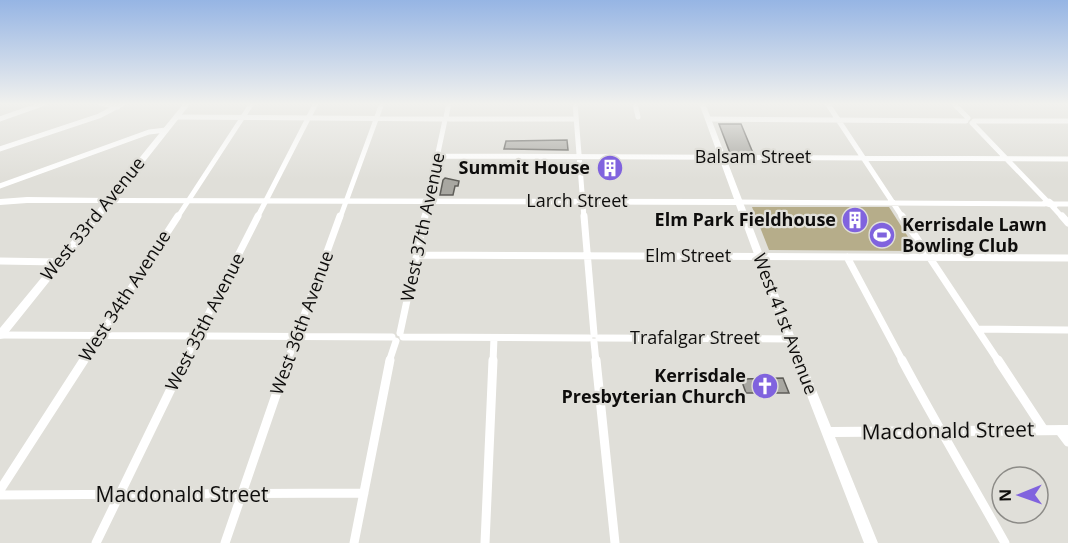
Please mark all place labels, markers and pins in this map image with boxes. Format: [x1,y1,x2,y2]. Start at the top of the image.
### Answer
building icon: Summit House [595,153,625,183]
place label: Summit House [459,155,590,179]
building icon: Elm Park Fieldhouse [840,205,870,235]
place label: Elm Park Fieldhouse [655,207,836,231]
place label: Kerrisdale Lawn Bowling Club [902,212,1047,257]
sports icon: Kerrisdale Lawn Bowling Club [867,220,897,250]
place label: Kerrisdale Presbyterian Church [561,363,746,408]
church icon: Kerrisdale Presbyterian Church [750,371,780,401]

